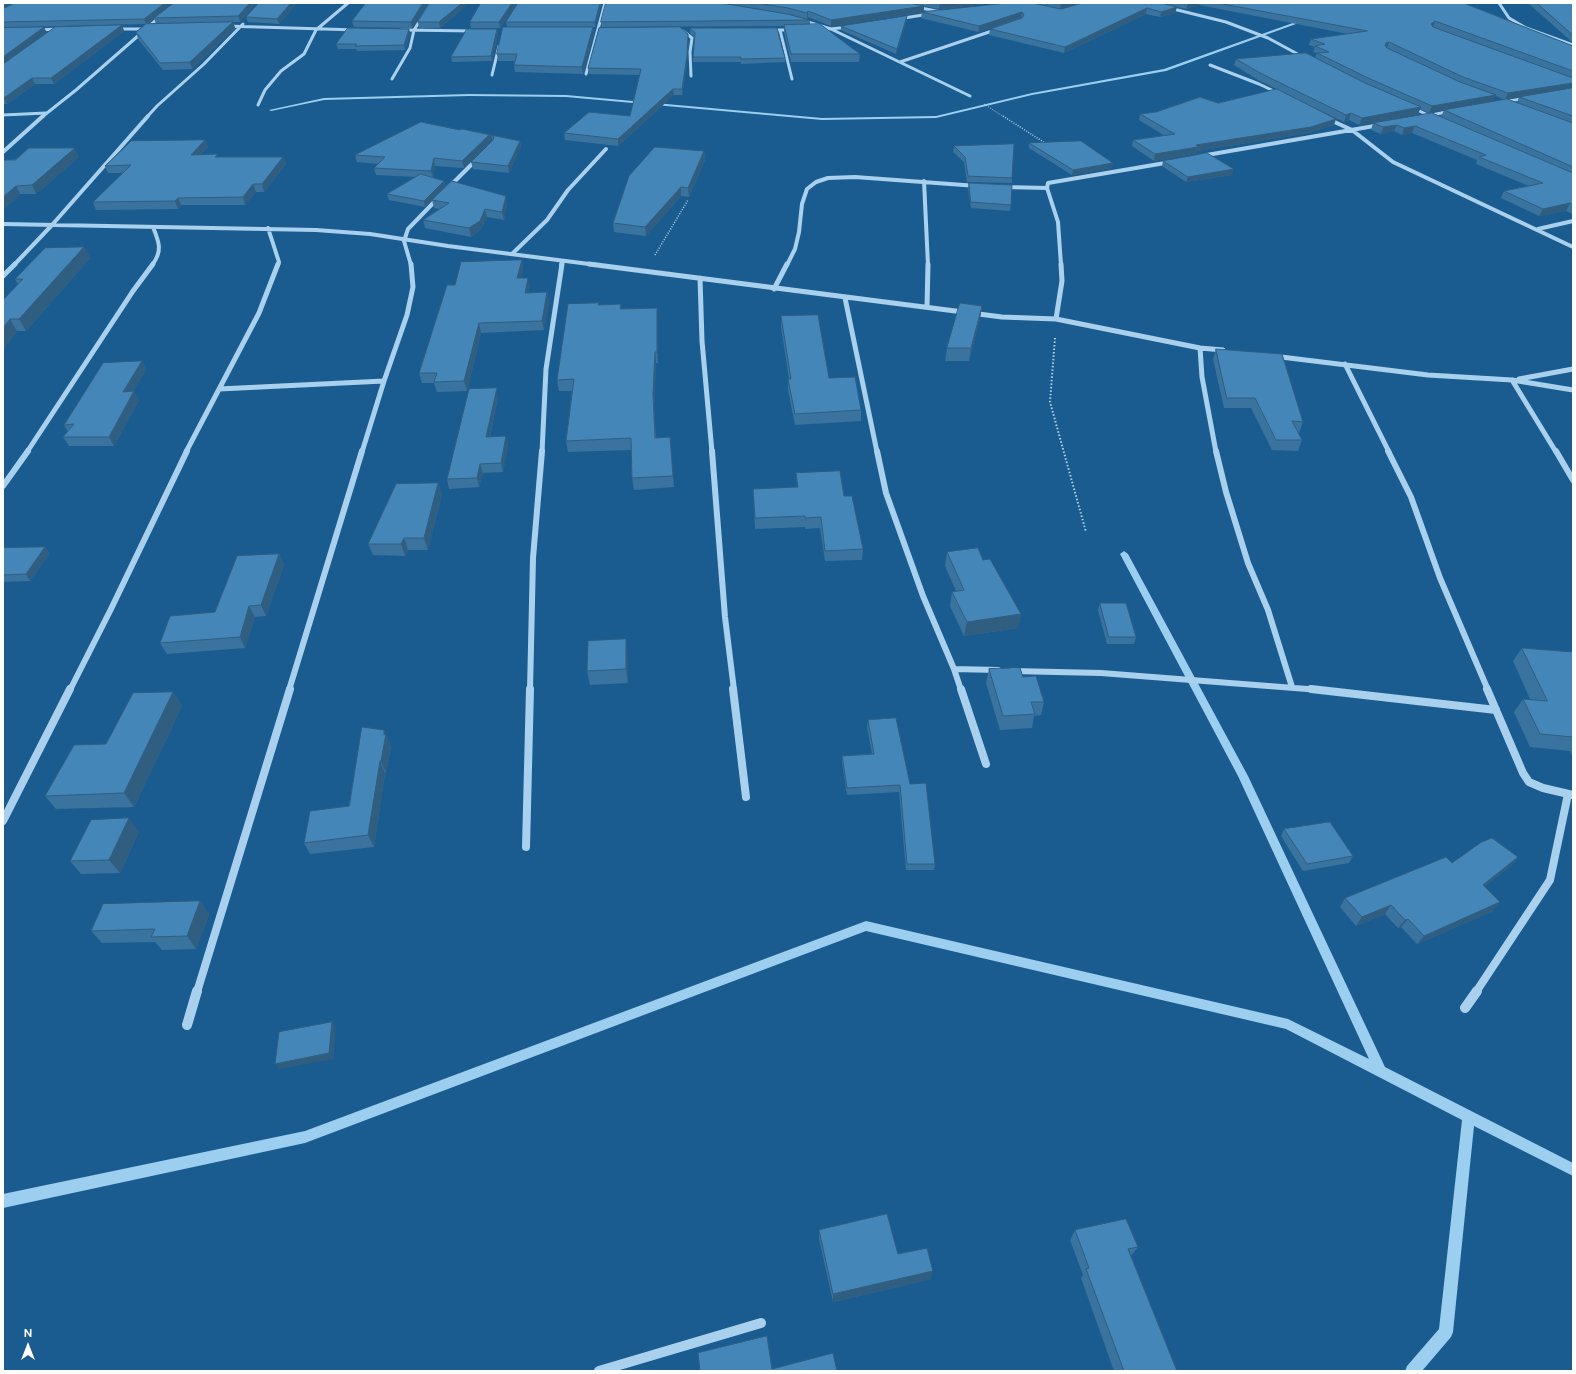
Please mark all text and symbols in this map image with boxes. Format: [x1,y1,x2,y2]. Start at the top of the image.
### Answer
north arrow [8,1326,48,1366]
text: N [24,1327,32,1340]

